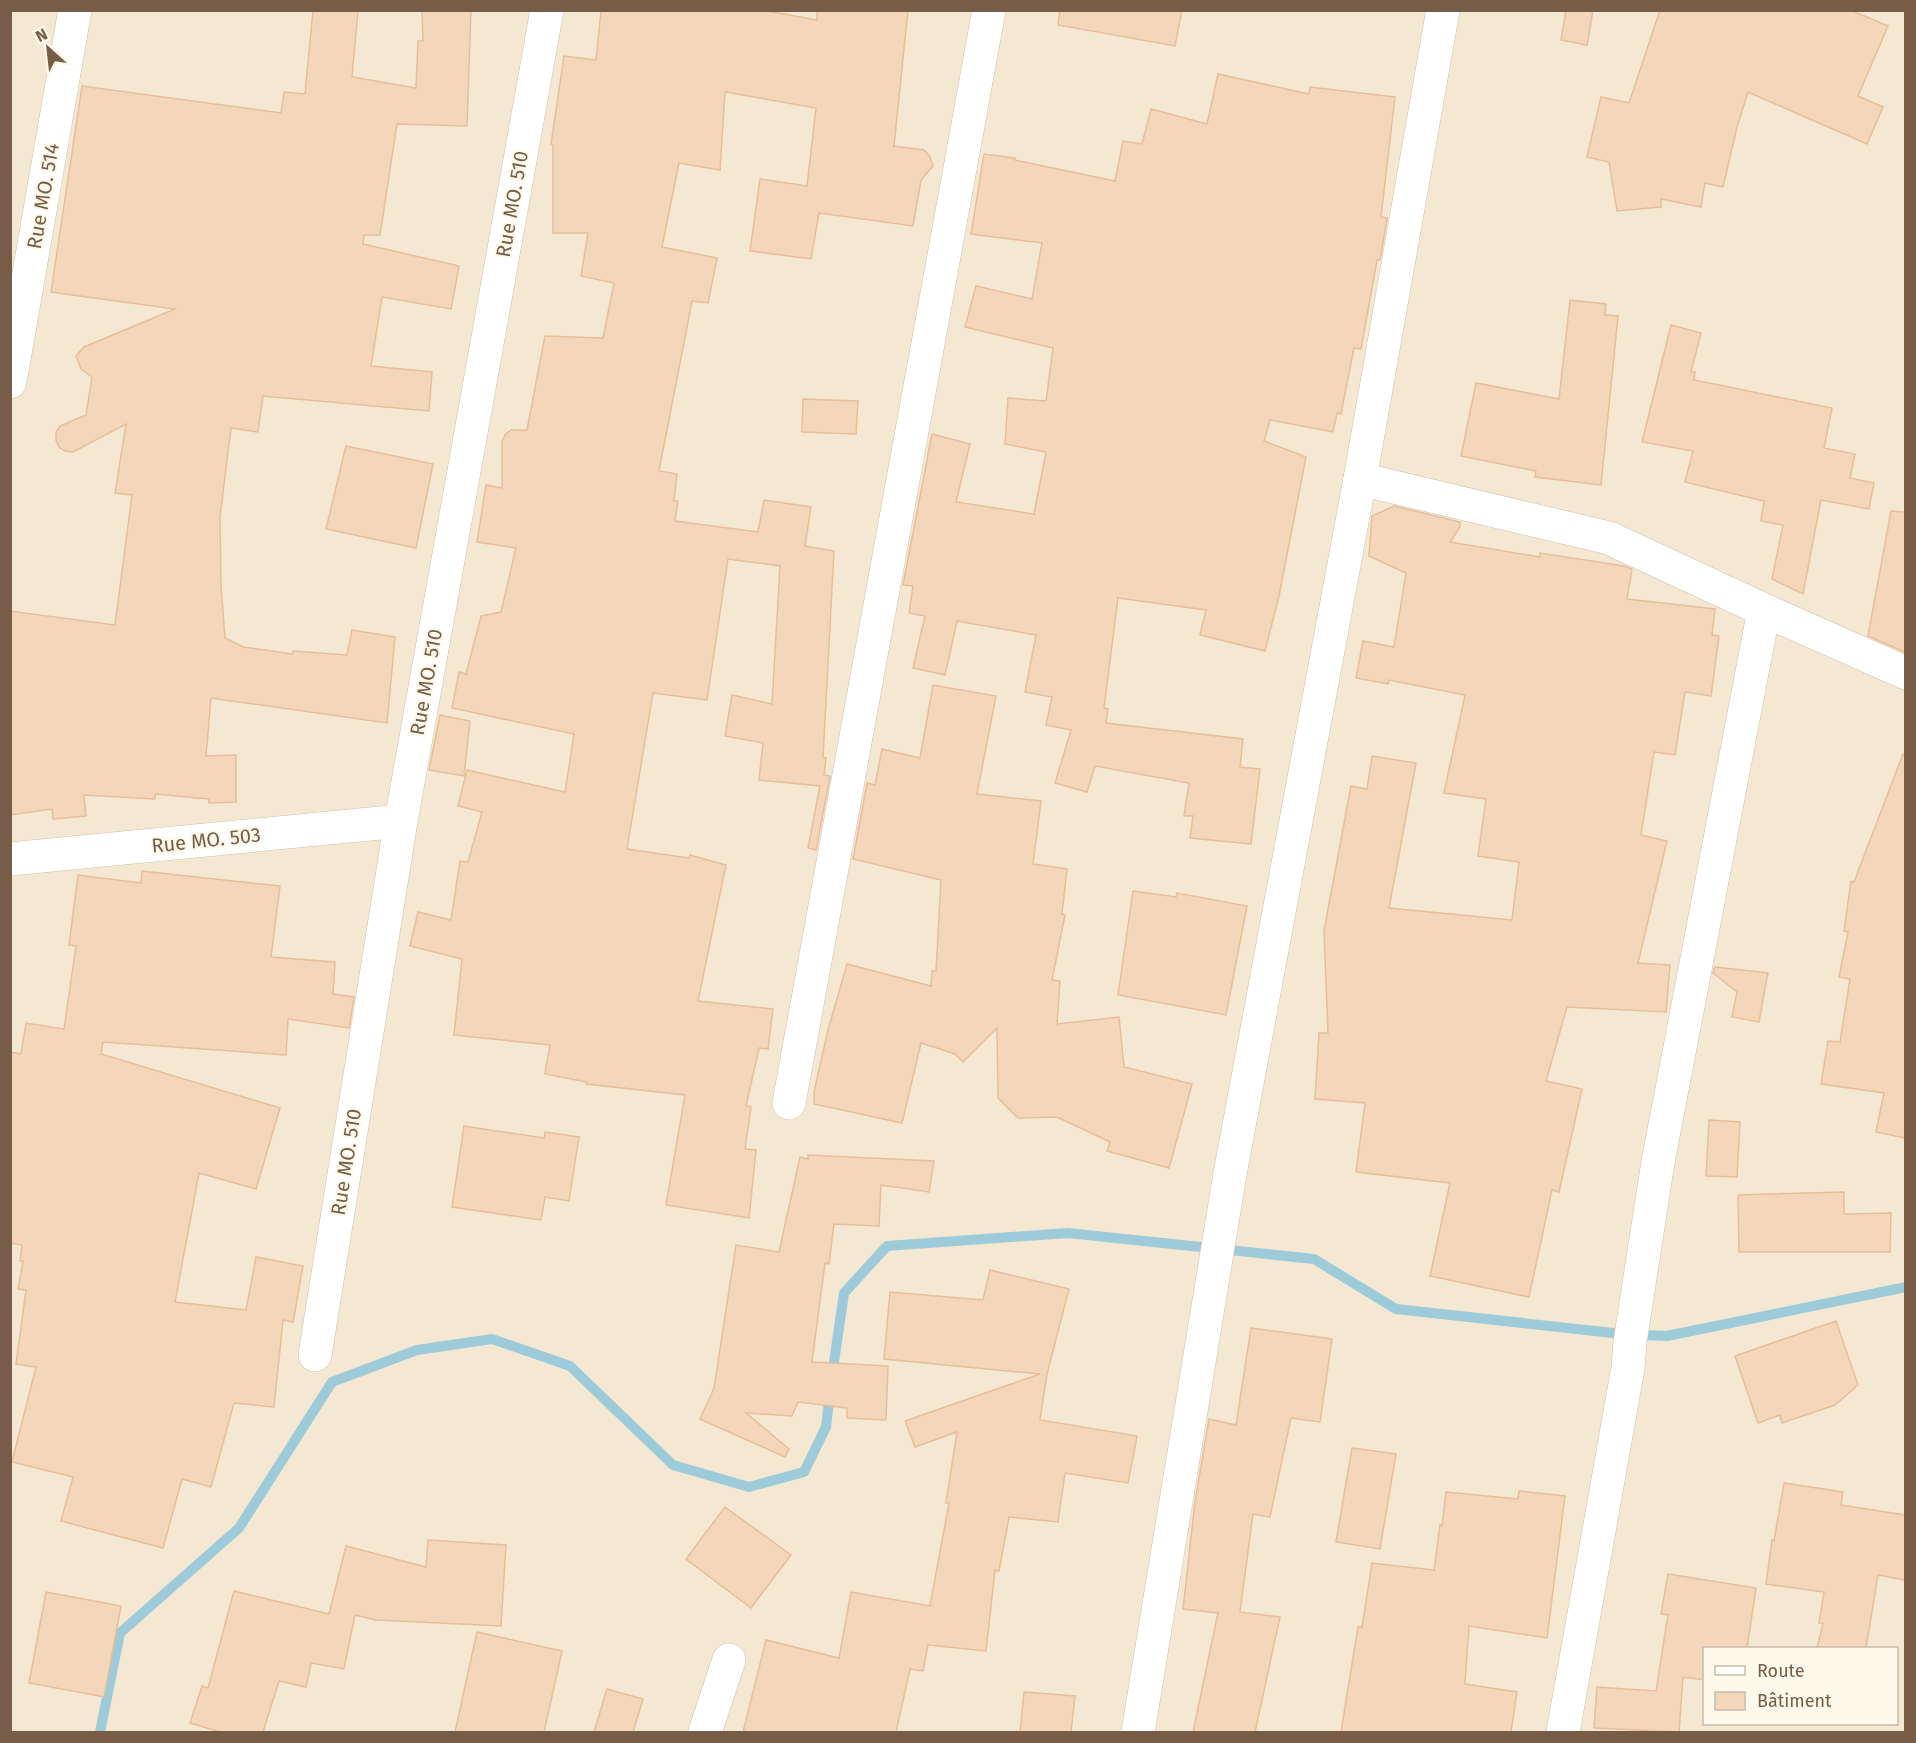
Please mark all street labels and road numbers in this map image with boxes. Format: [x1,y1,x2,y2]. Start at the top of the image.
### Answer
street label: Rue MO. 514 [22,141,64,251]
street label: Rue MO. 510 [491,149,533,259]
street label: Rue MO. 510 [405,627,447,737]
street label: Rue MO. 503 [150,822,262,858]
street label: Rue MO. 510 [326,1107,366,1217]

